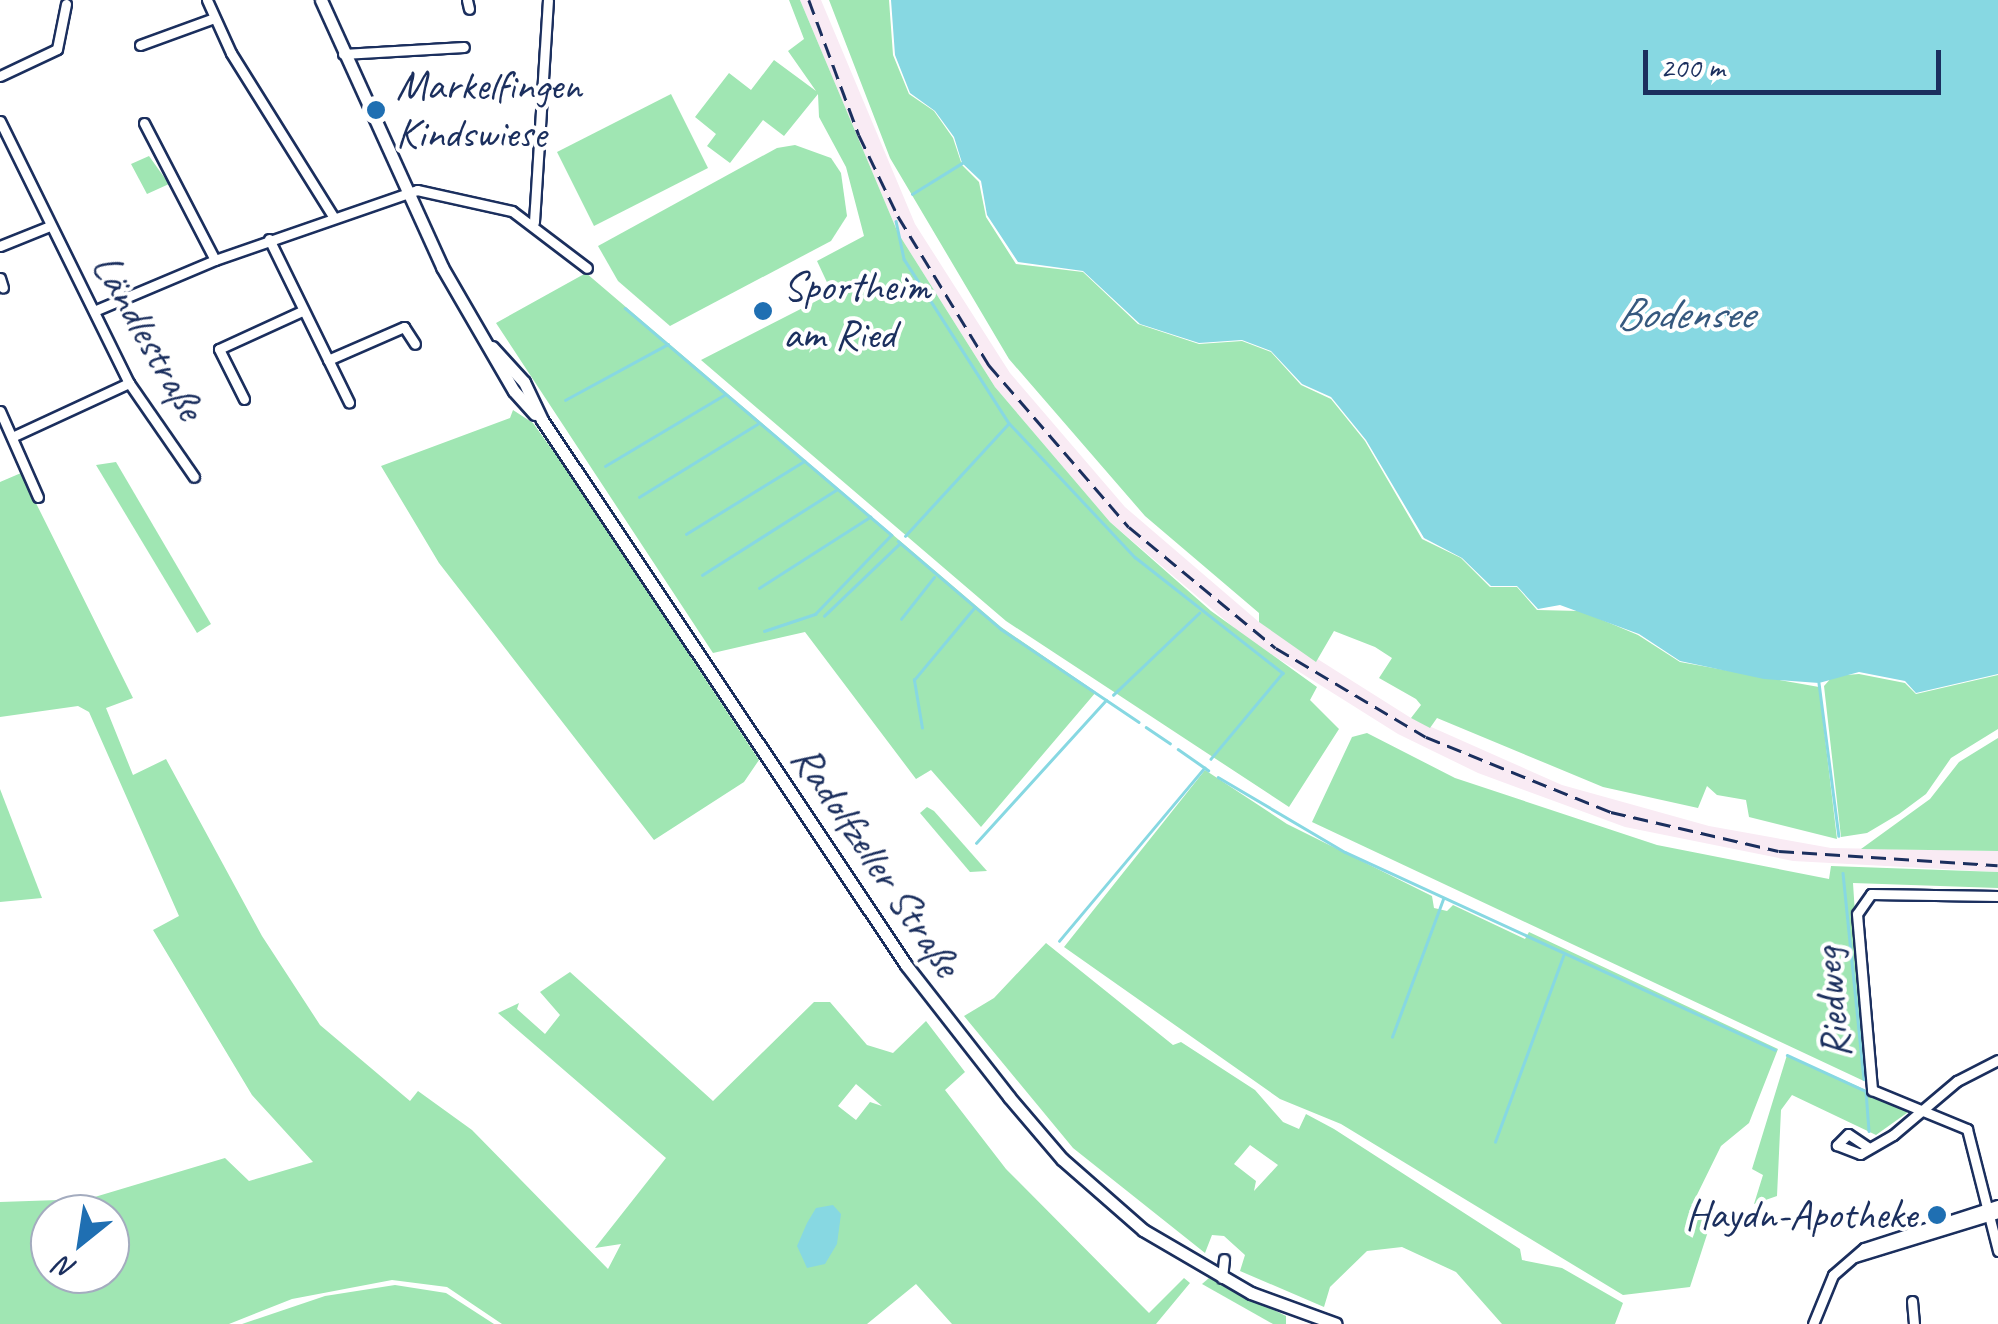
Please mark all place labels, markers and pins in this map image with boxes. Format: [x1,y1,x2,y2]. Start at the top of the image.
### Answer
place label: Markelfingen Kindswiese [396,61,581,160]
marker: Markelfingen Kindswiese [365,99,387,121]
place label: Sportheim am Ried [783,262,930,360]
marker: Sportheim am Ried [752,300,774,322]
place label: Haydn-Apotheke [1685,1190,1917,1240]
marker: Haydn-Apotheke [1926,1204,1948,1226]

